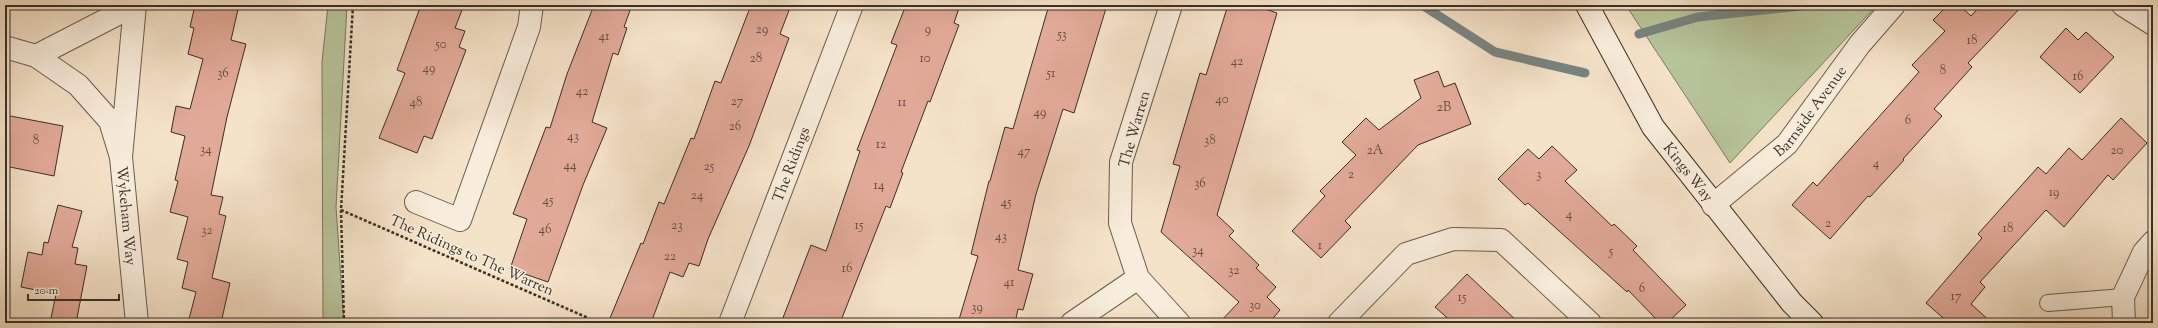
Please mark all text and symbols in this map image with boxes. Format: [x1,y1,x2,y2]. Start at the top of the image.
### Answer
house number: 29 [756,21,768,39]
house number: 9 [925,21,931,39]
house number: 53 [1056,26,1067,44]
house number: 41 [599,28,610,46]
house number: 18 [1967,32,1977,50]
house number: 50 [434,36,447,54]
house number: 28 [750,50,762,68]
house number: 10 [919,50,931,68]
house number: 42 [1231,53,1243,71]
house number: 49 [423,60,435,78]
street label: Barnside Avenue [1770,62,1853,163]
house number: 8 [1940,62,1946,80]
house number: 36 [217,65,229,83]
house number: 51 [1046,65,1056,83]
house number: 16 [2073,68,2083,86]
house number: 42 [576,83,588,101]
street label: The Warren [1114,88,1156,170]
house number: 40 [1215,91,1229,109]
house number: 27 [731,93,744,111]
house number: 48 [409,94,423,112]
house number: 11 [898,94,907,112]
house number: 2B [1437,99,1451,117]
house number: 49 [1034,104,1046,122]
house number: 6 [1905,112,1911,130]
house number: 26 [729,118,741,136]
street label: The Ridings [768,124,816,205]
house number: 43 [567,128,579,146]
house number: 8 [33,132,39,150]
house number: 38 [1204,132,1216,150]
house number: 12 [876,136,886,154]
street label: Kings Way [1657,139,1718,207]
house number: 34 [200,141,212,159]
house number: 2A [1367,142,1384,160]
house number: 20 [2111,142,2124,160]
house number: 47 [1017,143,1031,161]
house number: 4 [1873,155,1880,173]
house number: 44 [563,157,577,175]
house number: 25 [704,158,715,176]
street label: Wykeham Way [110,165,140,267]
house number: 2 [1348,166,1354,184]
house number: 3 [1536,166,1542,184]
house number: 36 [1194,175,1206,193]
house number: 14 [874,177,885,195]
house number: 19 [2049,184,2059,202]
house number: 24 [691,187,704,205]
house number: 45 [543,192,554,210]
house number: 45 [1001,194,1012,212]
house number: 4 [1566,206,1573,224]
street label: The Ridings to The Warren [386,211,557,302]
house number: 2 [1825,215,1831,233]
house number: 23 [671,217,683,235]
house number: 15 [855,217,864,235]
house number: 18 [2003,220,2013,238]
house number: 46 [539,221,551,239]
house number: 32 [201,222,213,240]
house number: 43 [995,228,1007,246]
house number: 1 [1318,237,1323,255]
house number: 34 [1192,242,1204,260]
house number: 5 [1608,243,1614,261]
house number: 22 [664,248,676,266]
house number: 16 [842,260,852,278]
house number: 32 [1228,262,1240,280]
house number: 41 [1004,274,1015,292]
scale bar [28,276,119,302]
house number: 6 [1639,280,1645,298]
text: 20 m [34,282,59,300]
house number: 17 [1951,288,1962,306]
house number: 15 [1458,289,1467,307]
house number: 30 [1249,297,1261,315]
house number: 39 [971,299,983,317]

